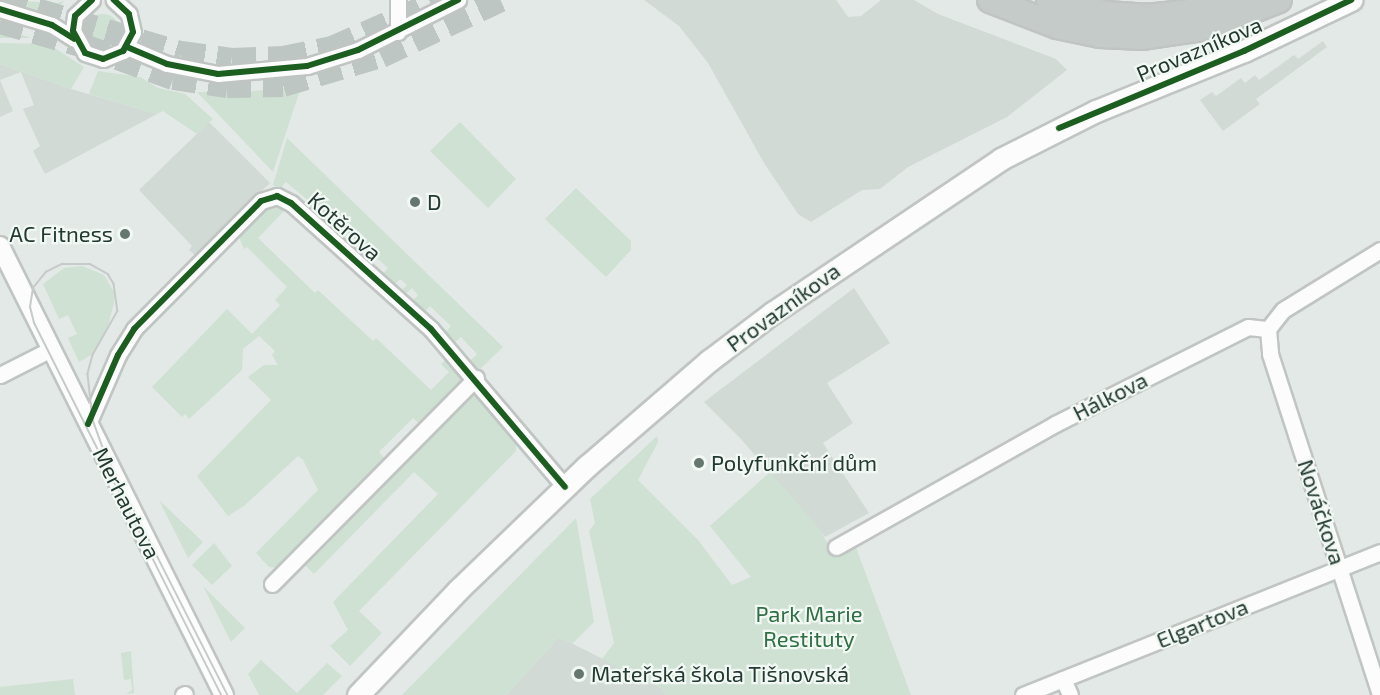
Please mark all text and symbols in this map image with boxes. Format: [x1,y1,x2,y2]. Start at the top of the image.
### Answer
street label: Provazníkova [1132,11,1266,87]
street label: Kotěrova [303,186,387,266]
place label: D [427,189,442,215]
marker: D [408,195,422,209]
place label: AC Fitness [9,221,113,247]
marker: AC Fitness [118,227,132,241]
street label: Provazníkova [721,257,845,357]
street label: Hálkova [1068,366,1152,426]
street label: Merhautova [88,443,166,563]
place label: Polyfunkční dům [711,450,877,476]
marker: Polyfunkční dům [692,456,706,470]
street label: Nováčkova [1293,456,1351,568]
street label: Elgartova [1152,593,1252,653]
park label: Park Marie Restituty [755,600,863,652]
place label: Mateřská škola Tišnovská [591,661,849,687]
marker: Mateřská škola Tišnovská [572,667,586,681]

